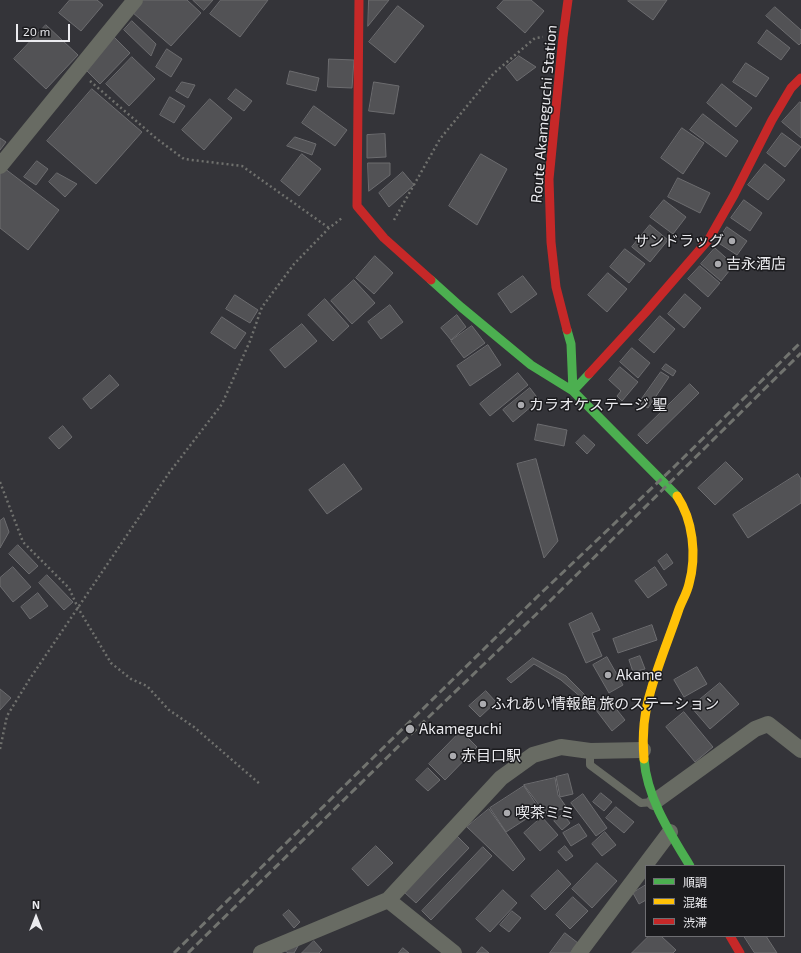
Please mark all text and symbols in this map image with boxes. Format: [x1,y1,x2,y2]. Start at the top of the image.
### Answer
scale bar [18,16,72,42]
text: 20 m [23,24,50,38]
street label: Route Akameguchi Station [527,24,561,204]
place label: サンドラッグ [634,232,724,250]
marker: サンドラッグ [727,236,737,246]
place label: 吉永酒店 [726,255,786,273]
marker: 吉永酒店 [713,259,723,269]
place label: カラオケステージ 聖 [529,396,667,414]
marker: カラオケステージ 聖 [516,400,526,410]
place label: Akame [616,666,662,684]
marker: Akame [603,670,613,680]
place label: ふれあい情報館 旅のステーション [491,695,719,713]
marker: ふれあい情報館 旅のステーション [478,699,488,709]
place label: Akameguchi [419,720,502,738]
marker: Akameguchi [404,723,416,735]
place label: 赤目口駅 [461,747,521,765]
marker: 赤目口駅 [448,751,458,761]
place label: 喫茶ミミ [515,804,575,822]
marker: 喫茶ミミ [502,808,512,818]
legend [645,865,785,937]
text: 順調 [683,875,707,889]
text: 混雑 [683,895,707,909]
north arrow [16,897,56,937]
text: N [32,898,40,911]
text: 渋滞 [683,915,707,929]

